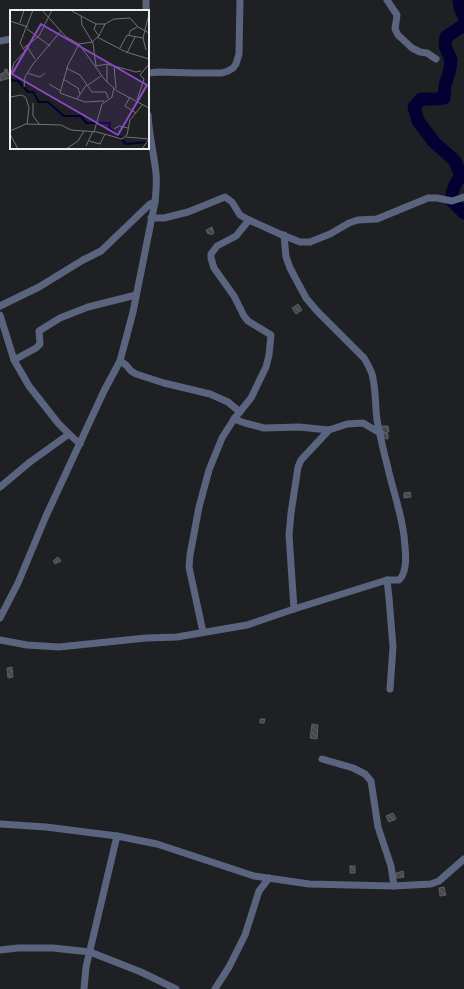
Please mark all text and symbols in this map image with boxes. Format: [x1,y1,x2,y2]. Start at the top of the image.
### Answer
inset map [10,10,149,149]

